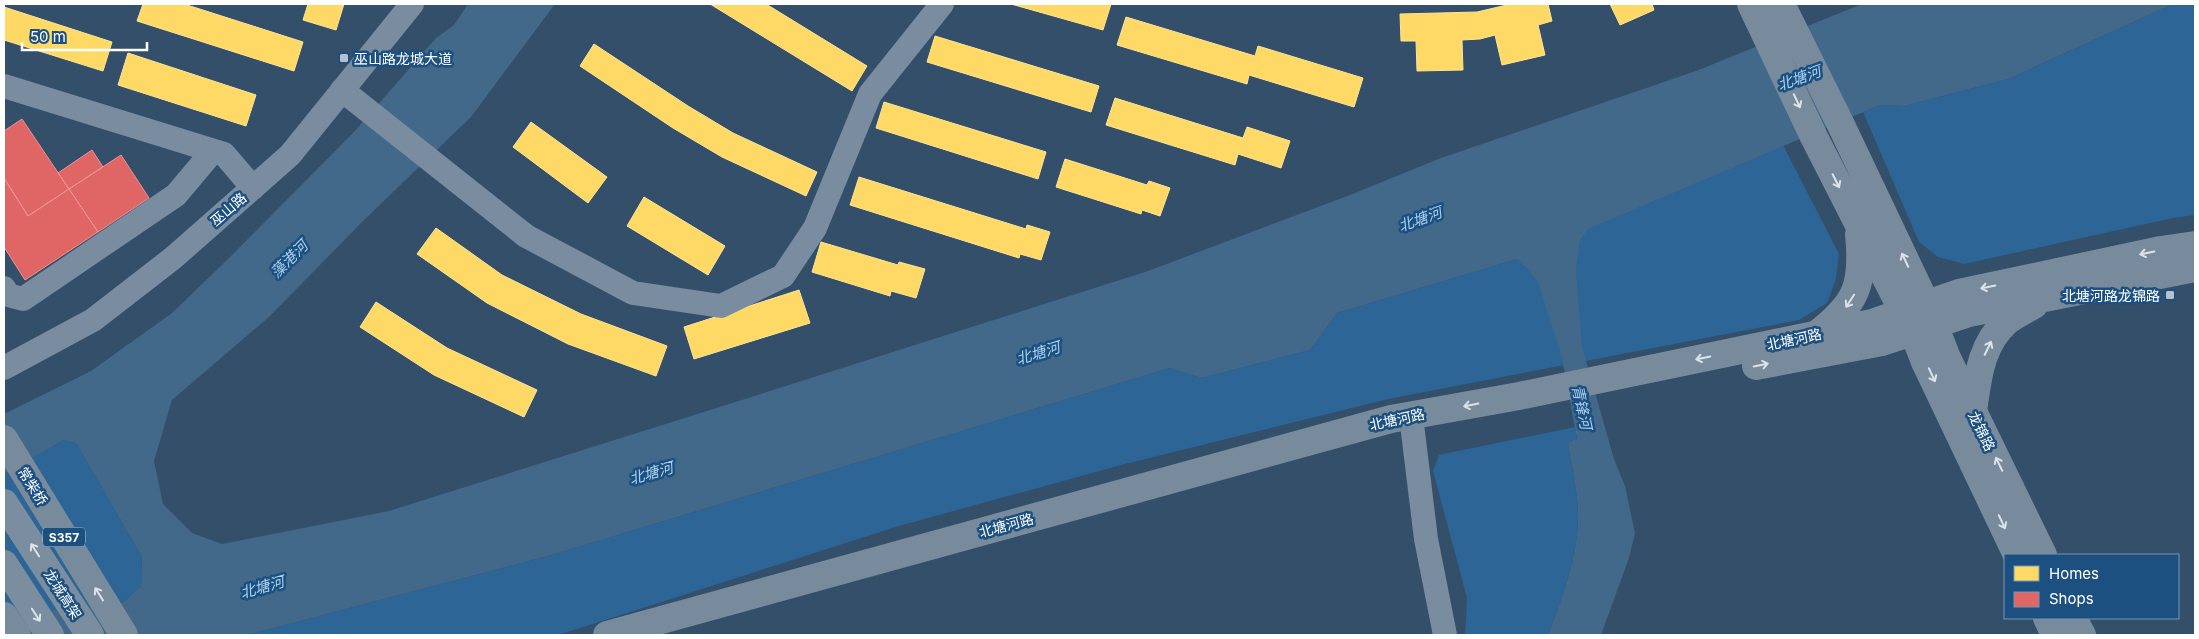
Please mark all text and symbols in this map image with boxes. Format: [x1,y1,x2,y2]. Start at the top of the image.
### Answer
scale bar [22,20,148,52]
text: 50 m [30,27,66,46]
place label: 巫山路龙城大道 [354,50,452,67]
marker: 巫山路龙城大道 [338,52,350,64]
water label: 北塘河 [1775,60,1826,95]
one-way arrow [1793,93,1802,108]
one-way arrow [1831,173,1841,188]
street label: 巫山路 [207,189,249,229]
water label: 北塘河 [1396,201,1447,236]
water label: 藻港河 [266,234,314,282]
one-way arrow [2139,248,2155,258]
one-way arrow [1899,253,1909,268]
one-way arrow [1981,282,1997,292]
place label: 北塘河路龙锦路 [2062,287,2160,304]
marker: 北塘河路龙锦路 [2164,289,2176,301]
one-way arrow [1844,294,1854,308]
street label: 北塘河路 [1765,325,1823,353]
water label: 北塘河 [1014,336,1065,369]
one-way arrow [1983,340,1993,355]
one-way arrow [1695,354,1711,363]
one-way arrow [1753,360,1769,370]
one-way arrow [1927,367,1937,382]
water label: 青锋河 [1568,383,1597,434]
one-way arrow [1463,400,1479,410]
street label: 北塘河路 [1368,405,1426,433]
street label: 龙锦路 [1965,408,1999,454]
water label: 北塘河 [627,457,678,488]
one-way arrow [1993,457,2003,472]
street label: 常柴桥 [15,464,51,508]
street label: 北塘河路 [977,510,1035,540]
one-way arrow [1997,514,2007,529]
road number: S357 [43,528,85,546]
one-way arrow [30,544,40,558]
legend [2004,554,2179,619]
text: Homes [2049,564,2099,583]
street label: 龙城高架 [41,566,85,622]
water label: 北塘河 [238,571,289,602]
one-way arrow [93,587,103,601]
text: Shops [2049,589,2094,608]
one-way arrow [31,607,41,621]

